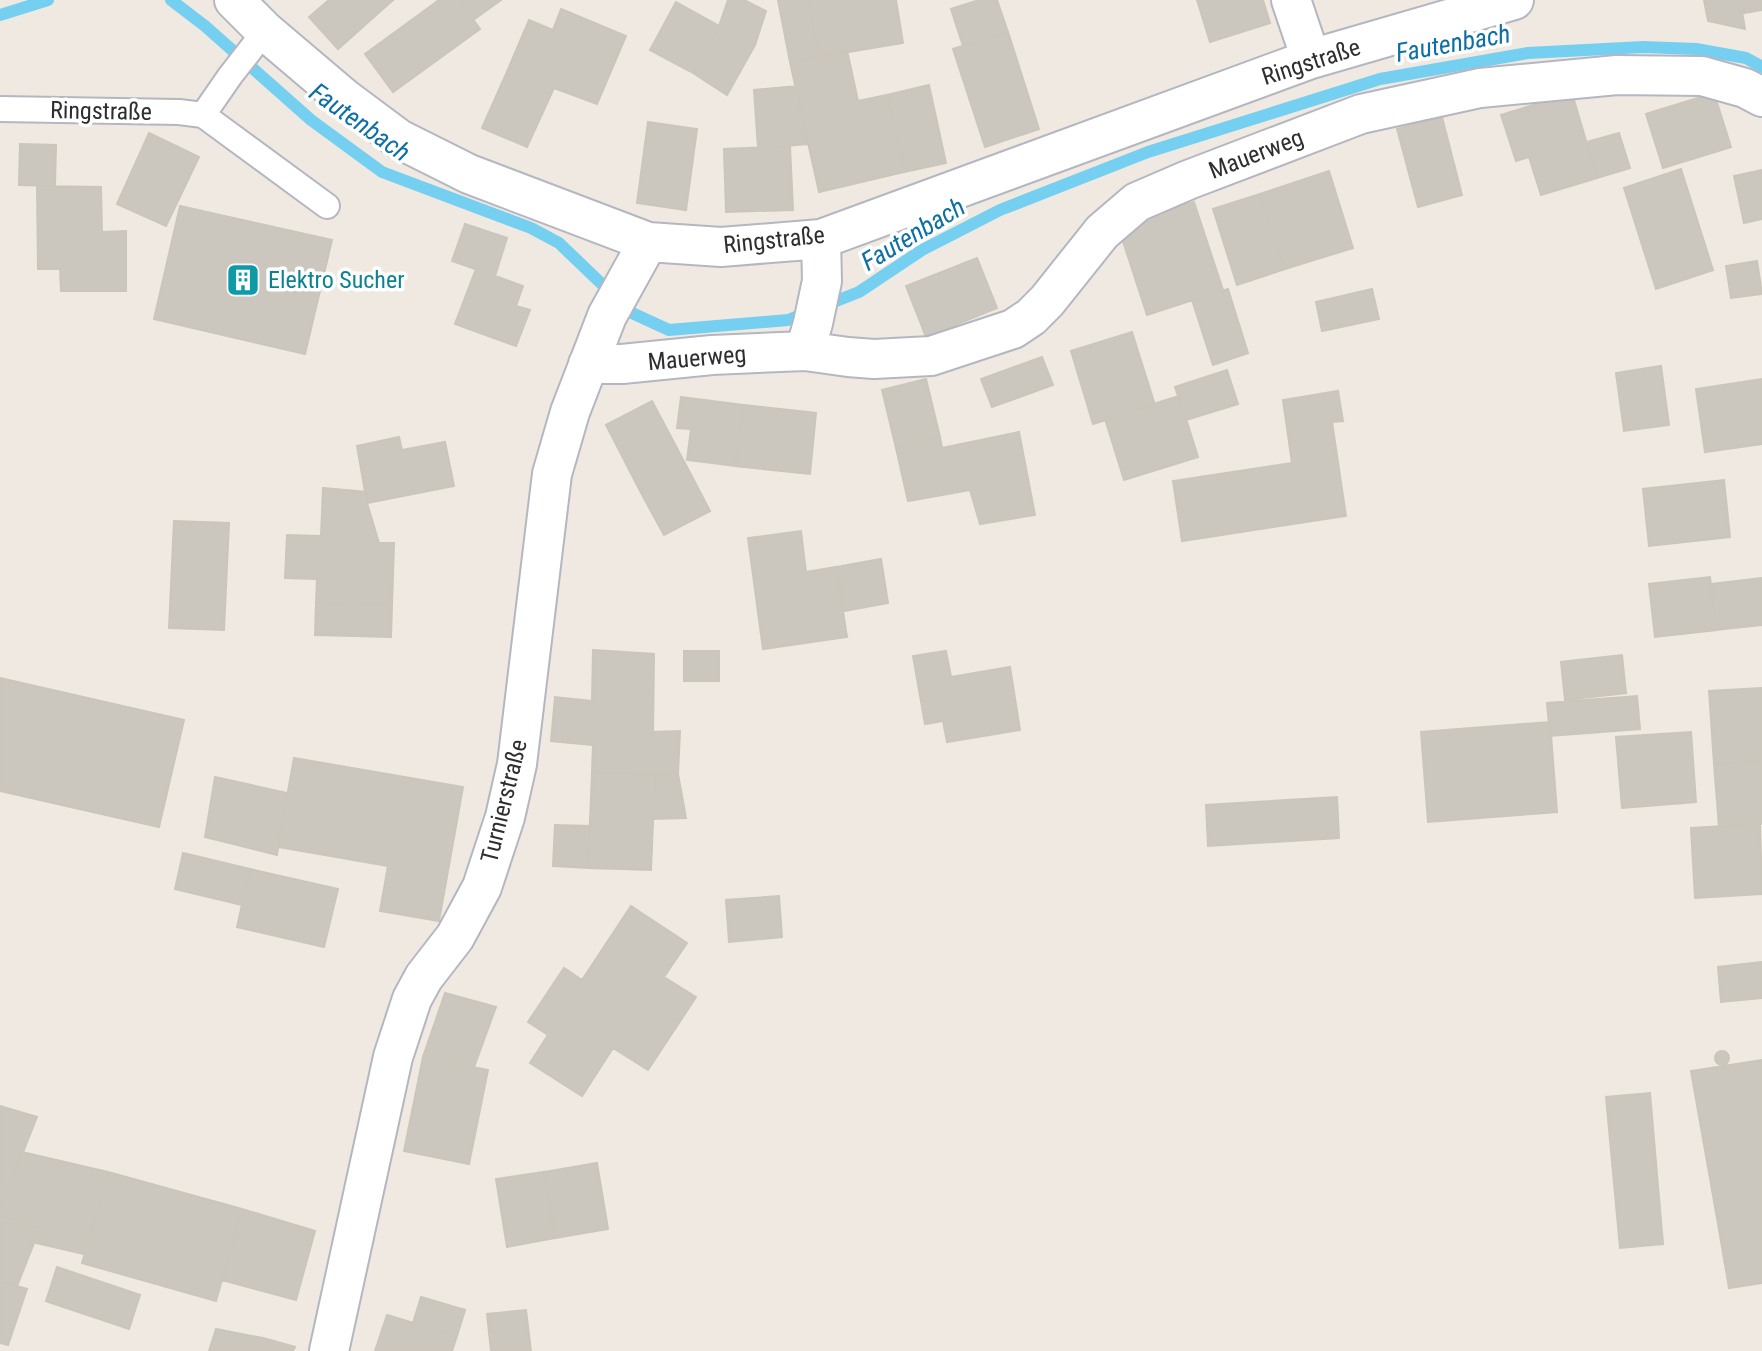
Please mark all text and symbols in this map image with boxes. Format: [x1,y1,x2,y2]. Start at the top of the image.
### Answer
water label: Fautenbach [1393,18,1513,68]
street label: Ringstraße [1258,33,1364,91]
water label: Fautenbach [304,76,416,168]
street label: Ringstraße [50,96,152,126]
street label: Mauerweg [1205,123,1307,185]
water label: Fautenbach [856,191,970,277]
street label: Ringstraße [722,221,826,259]
building icon: Elektro Sucher [224,261,262,299]
place label: Elektro Sucher [268,266,405,294]
street label: Mauerweg [647,340,747,376]
street label: Turnierstraße [475,736,533,866]

